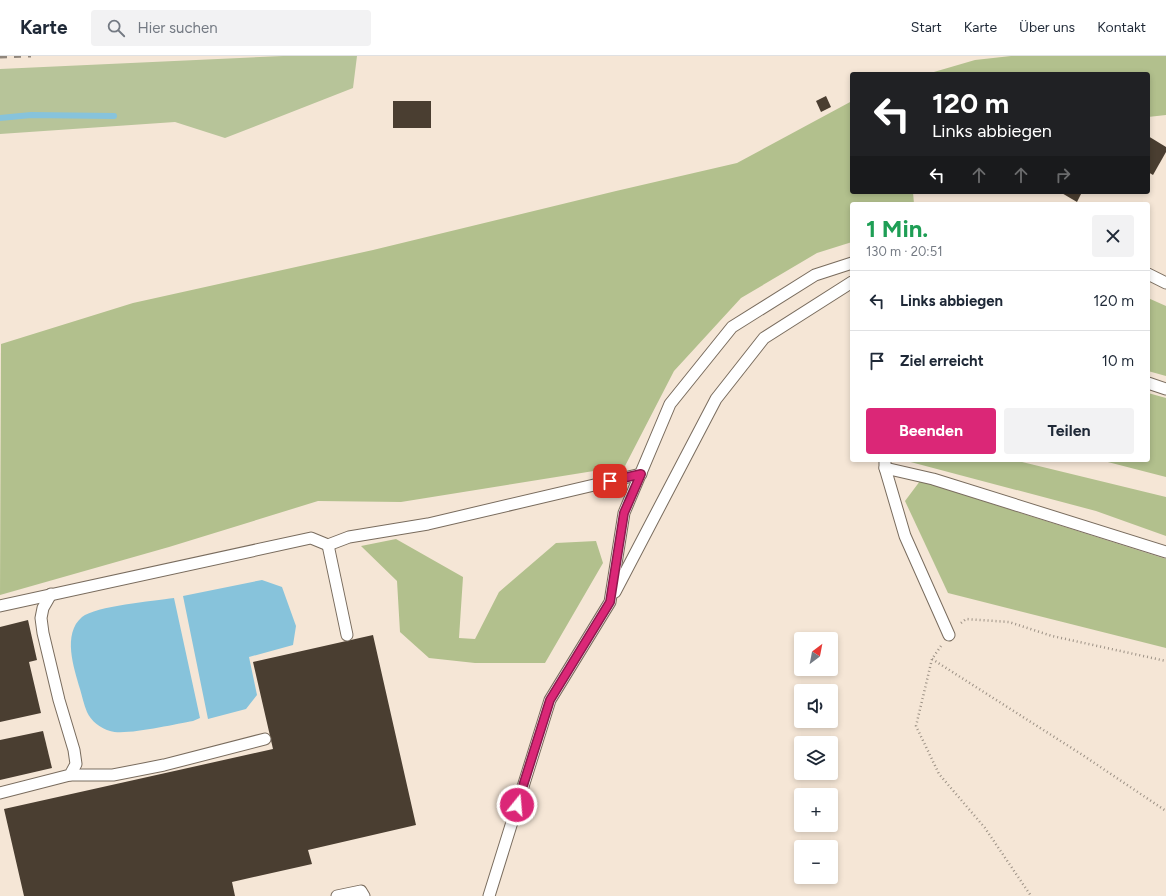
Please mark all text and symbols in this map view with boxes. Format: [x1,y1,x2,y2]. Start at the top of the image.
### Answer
search box [91,10,371,46]
text: Karte [20,16,67,39]
icon: search [105,17,127,39]
text: Hier suchen [137,19,218,37]
text: Start [911,19,942,36]
text: Karte [964,19,997,36]
text: Über uns [1019,19,1075,36]
text: Kontakt [1097,19,1146,36]
text: 120 m [932,86,1009,120]
icon: left [866,88,918,140]
text: Links abbiegen [932,120,1052,142]
icon: left [926,164,948,186]
icon: ahead [968,164,990,186]
icon: ahead [1010,164,1032,186]
icon: right [1052,164,1074,186]
text: 1 Min. [866,214,928,243]
button: close [1092,215,1134,257]
text: 130 m · 20:51 [866,244,943,259]
icon: left [866,290,888,312]
text: Links abbiegen [900,292,1003,310]
text: 120 m [1093,292,1134,310]
icon: arrive [866,350,888,372]
text: Ziel erreicht [900,352,984,370]
text: 10 m [1102,352,1134,370]
button: Beenden [866,408,996,454]
button: Teilen [1004,408,1134,454]
pin [593,464,627,498]
icon: arrive [599,470,621,492]
north arrow [794,632,838,676]
map controls [794,632,838,884]
button: sound [794,684,838,728]
button: layers [794,736,838,780]
position arrow [496,784,538,826]
button: + [794,788,838,832]
button: − [794,840,838,884]

